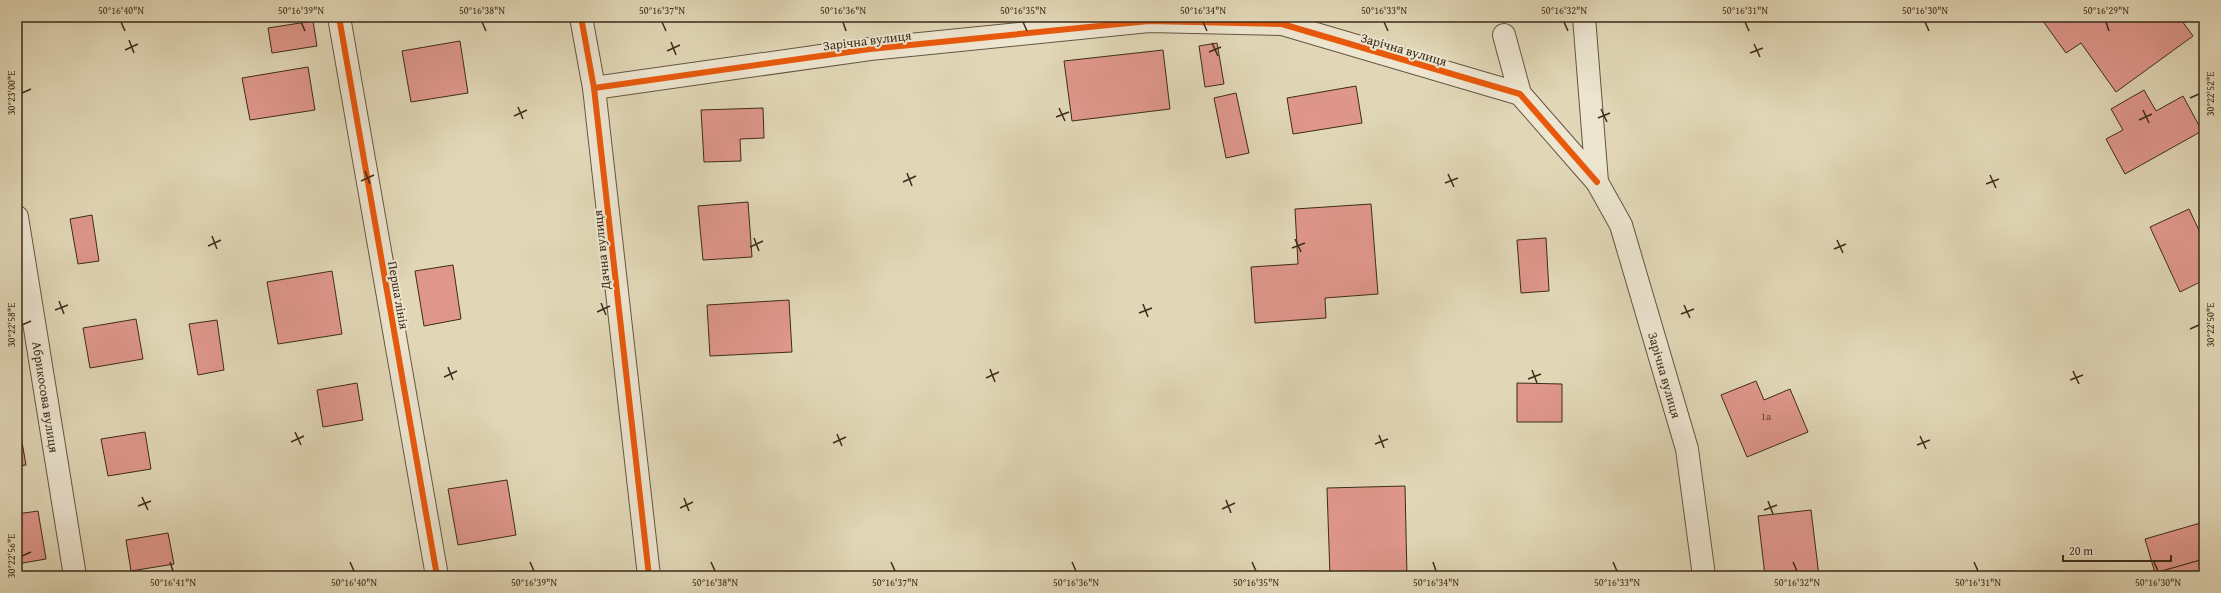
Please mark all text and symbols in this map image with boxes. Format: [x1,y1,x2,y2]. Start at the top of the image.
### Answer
text: 50°16'40"N [98,3,144,18]
text: 50°16'39"N [278,3,324,18]
text: 50°16'38"N [459,3,505,18]
text: 50°16'37"N [639,3,685,18]
text: 50°16'36"N [820,3,866,18]
text: 50°16'35"N [1000,3,1046,18]
text: 50°16'34"N [1180,3,1226,18]
text: 50°16'33"N [1361,3,1407,18]
text: 50°16'32"N [1541,3,1587,18]
text: 50°16'31"N [1722,3,1768,18]
text: 50°16'30"N [1902,3,1948,18]
text: 50°16'29"N [2083,3,2129,18]
street label: Зарічна вулиця [822,26,913,55]
street label: Зарічна вулиця [1358,28,1450,71]
text: 30°23'00"E [4,71,19,115]
text: 30°22'52"E [2203,72,2218,116]
street label: Дачна вулиця [588,209,615,292]
street label: Перша лінія [383,259,414,331]
text: 30°22'58"E [4,303,19,347]
text: 30°22'50"E [2203,303,2218,347]
street label: Зарічна вулиця [1643,330,1686,421]
street label: Абрикосова вулиця [27,340,64,454]
house number: 1а [1761,408,1772,424]
text: 30°22'56"E [4,534,19,578]
scale bar [2063,537,2171,563]
text: 20 m [2069,542,2093,559]
text: 50°16'41"N [150,575,196,590]
text: 50°16'40"N [331,575,377,590]
text: 50°16'39"N [511,575,557,590]
text: 50°16'38"N [692,575,738,590]
text: 50°16'37"N [872,575,918,590]
text: 50°16'36"N [1053,575,1099,590]
text: 50°16'35"N [1233,575,1279,590]
text: 50°16'34"N [1413,575,1459,590]
text: 50°16'33"N [1594,575,1640,590]
text: 50°16'32"N [1774,575,1820,590]
text: 50°16'31"N [1955,575,2001,590]
text: 50°16'30"N [2135,575,2181,590]

